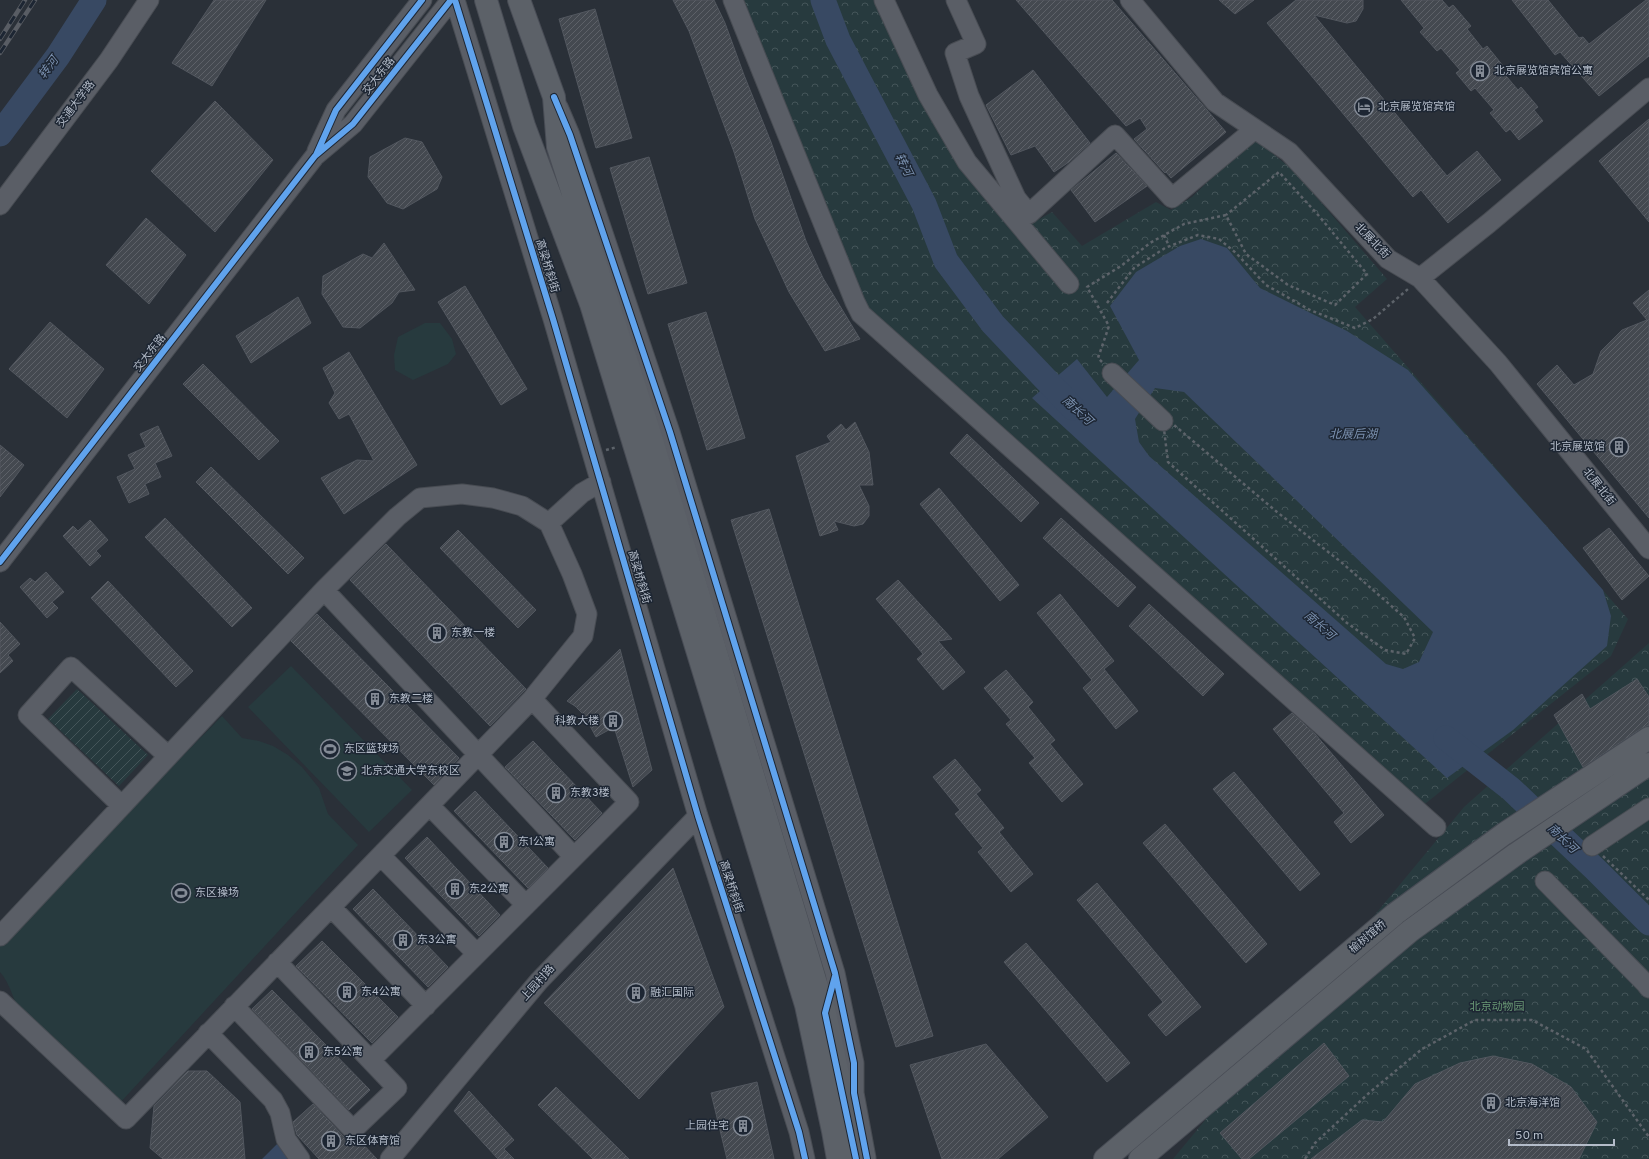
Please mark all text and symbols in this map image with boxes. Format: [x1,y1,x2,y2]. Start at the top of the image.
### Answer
water label: 转河 [35,52,64,82]
street label: 交大东路 [360,54,398,98]
building icon: 北京展览馆宾馆公寓 [1469,60,1491,82]
place label: 北京展览馆宾馆公寓 [1494,64,1593,78]
street label: 交通大学路 [54,78,98,130]
hotel icon: 北京展览馆宾馆 [1353,96,1375,118]
place label: 北京展览馆宾馆 [1378,100,1455,114]
water label: 转河 [890,151,916,181]
street label: 北展北街 [1352,220,1392,262]
street label: 高梁桥斜街 [532,238,562,294]
street label: 交大东路 [131,331,169,375]
water label: 南长河 [1058,393,1097,430]
water label: 北展后湖 [1329,427,1379,443]
building icon: 北京展览馆 [1608,436,1630,458]
place label: 北京展览馆 [1550,440,1605,454]
street label: 北展北街 [1580,465,1618,509]
street label: 高梁桥斜街 [625,549,653,605]
water label: 南长河 [1300,608,1339,645]
building icon: 东教一楼 [426,622,448,644]
place label: 东教一楼 [451,626,495,640]
building icon: 东教二楼 [364,688,386,710]
place label: 东教二楼 [389,692,433,706]
building icon: 科教大楼 [602,710,624,732]
place label: 科教大楼 [555,714,599,728]
sports icon: 东区篮球场 [319,738,341,760]
place label: 东区篮球场 [344,742,399,756]
school or university icon: 北京交通大学东校区 [336,760,358,782]
place label: 北京交通大学东校区 [361,764,460,778]
building icon: 东教3楼 [545,782,567,804]
place label: 东教3楼 [570,786,610,800]
water label: 南长河 [1543,821,1582,859]
building icon: 东1公寓 [493,831,515,853]
place label: 东1公寓 [518,835,555,849]
street label: 高梁桥斜街 [716,859,746,915]
building icon: 东2公寓 [444,878,466,900]
sports icon: 东区操场 [170,882,192,904]
place label: 东2公寓 [469,882,509,896]
place label: 东区操场 [195,886,239,900]
street label: 榆树馆桥 [1347,917,1389,957]
building icon: 东3公寓 [392,929,414,951]
place label: 东3公寓 [417,933,457,947]
street label: 上园村路 [518,962,558,1004]
building icon: 东4公寓 [336,981,358,1003]
building icon: 融汇国际 [625,982,647,1004]
place label: 东4公寓 [361,985,401,999]
place label: 融汇国际 [650,986,694,1000]
park label: 北京动物园 [1470,1000,1525,1014]
building icon: 东5公寓 [298,1041,320,1063]
place label: 东5公寓 [323,1045,363,1059]
building icon: 北京海洋馆 [1480,1092,1502,1114]
place label: 北京海洋馆 [1505,1096,1560,1110]
building icon: 上园住宅 [732,1115,754,1137]
place label: 上园住宅 [685,1119,729,1133]
scale bar [1509,1121,1614,1147]
text: 50 m [1515,1128,1543,1144]
building icon: 东区体育馆 [320,1130,342,1152]
place label: 东区体育馆 [345,1134,400,1148]

